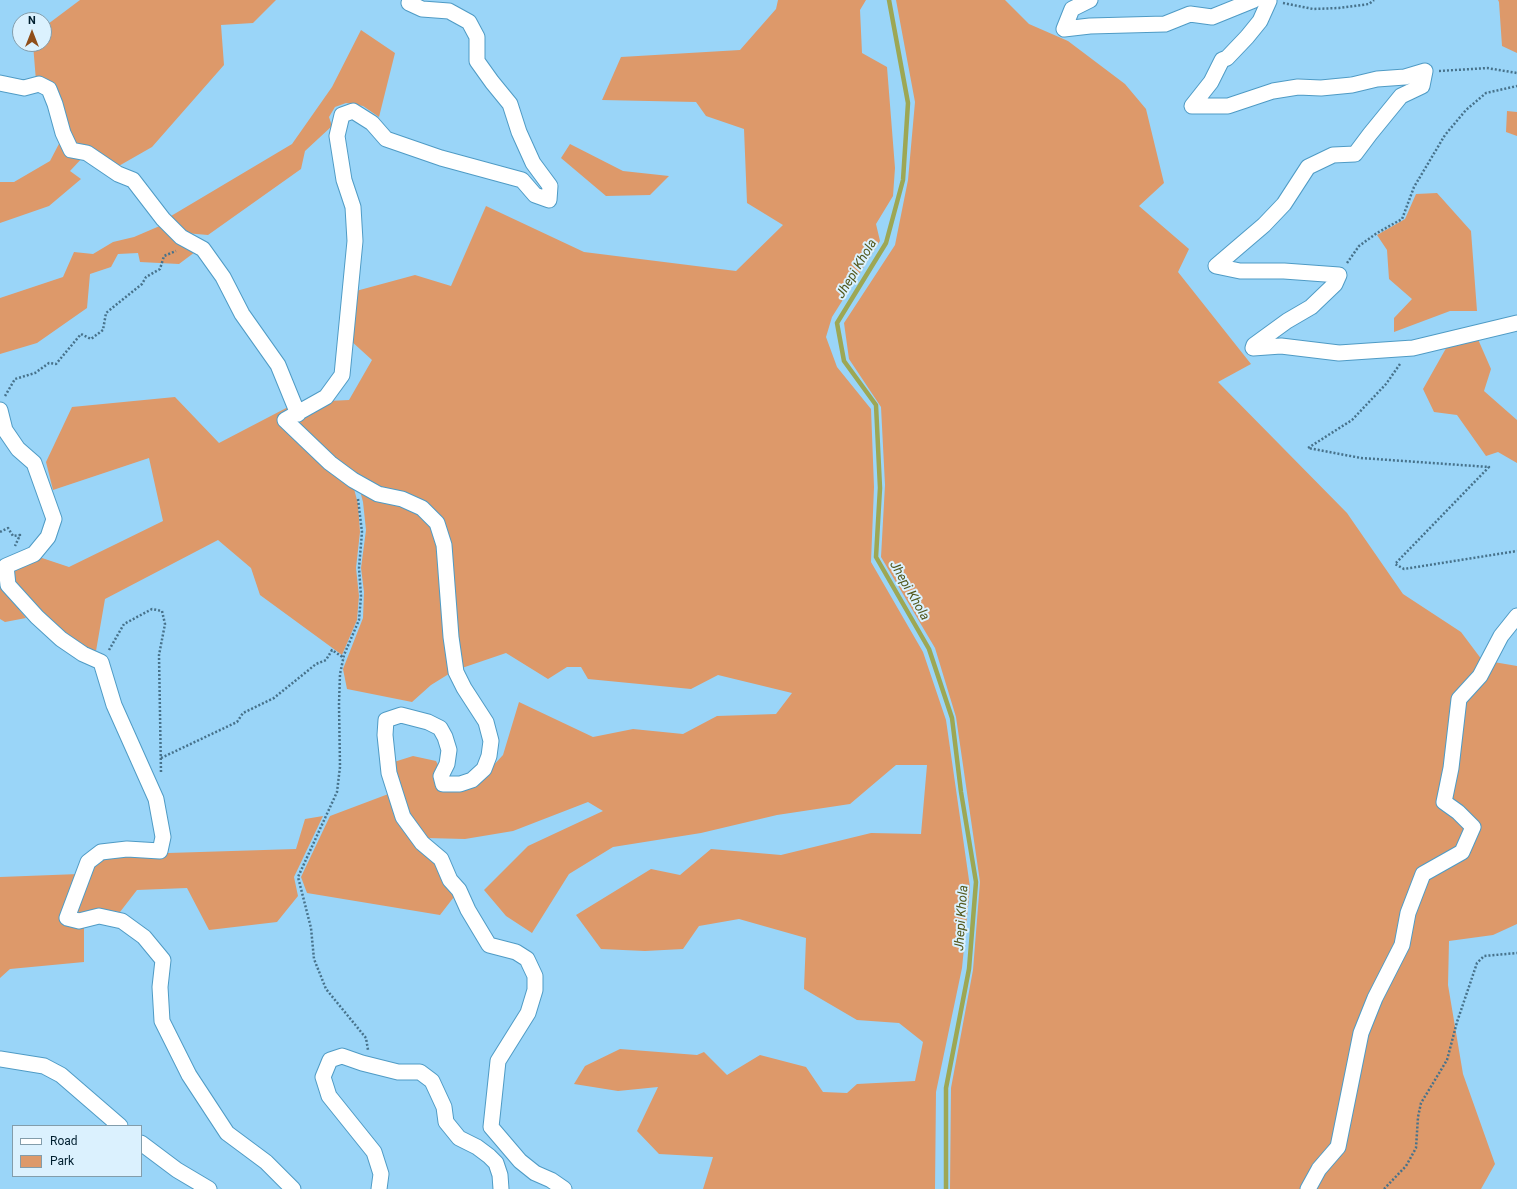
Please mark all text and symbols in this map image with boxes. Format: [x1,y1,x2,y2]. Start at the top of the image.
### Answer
north arrow [12,12,52,52]
text: N [28,14,36,27]
water label: Jhepi Khola [833,237,881,301]
water label: Jhepi Khola [886,559,932,623]
water label: Jhepi Khola [952,885,972,951]
legend [12,1125,142,1177]
text: Road [50,1134,78,1148]
text: Park [50,1154,74,1168]

